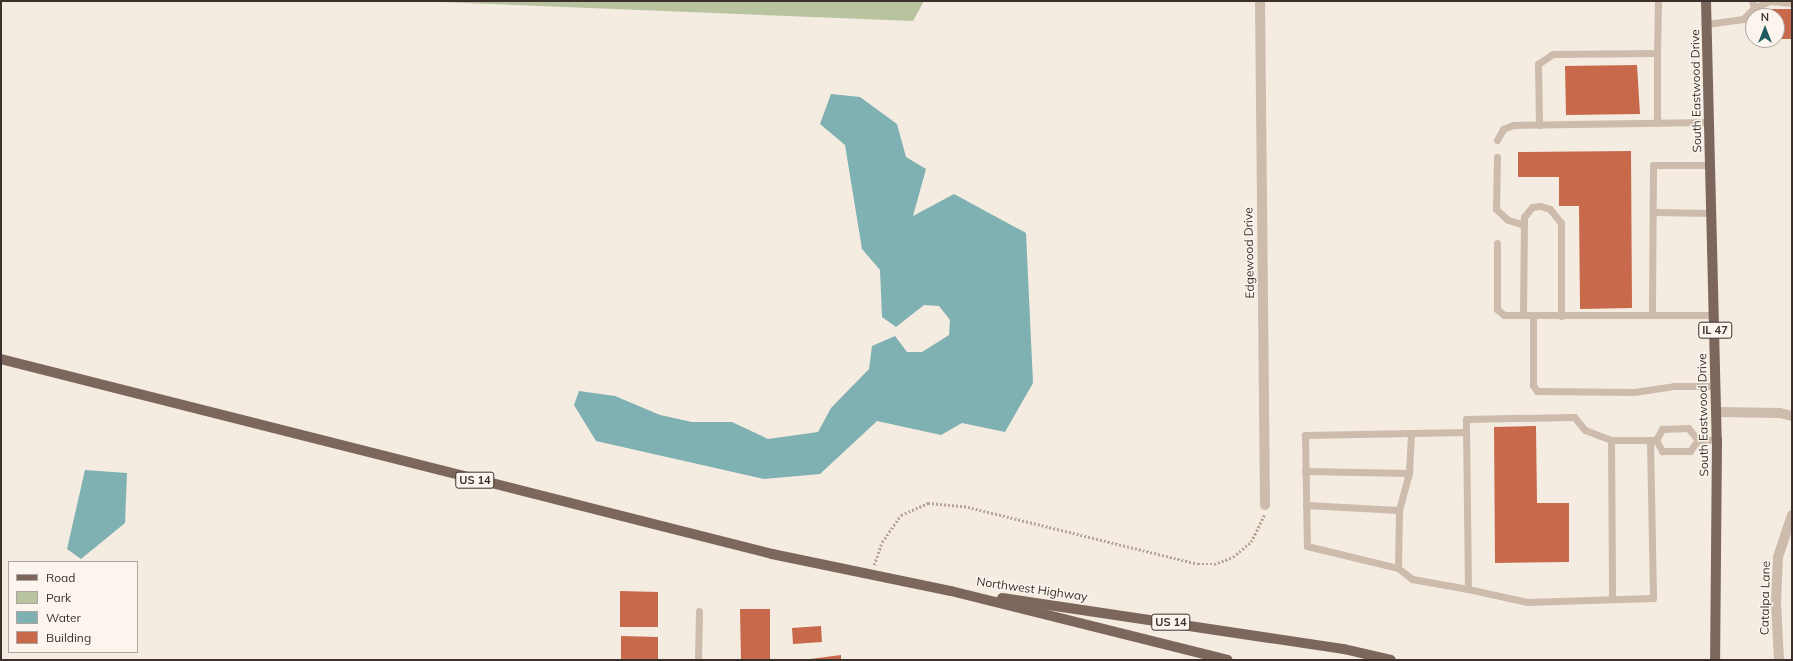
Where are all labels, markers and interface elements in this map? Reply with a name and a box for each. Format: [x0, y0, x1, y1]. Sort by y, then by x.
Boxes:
north arrow [1745, 8, 1785, 48]
text: N [1761, 10, 1769, 24]
street label: South Eastwood Drive [1688, 29, 1704, 153]
street label: Edgewood Drive [1241, 207, 1257, 299]
road number: IL 47 [1698, 321, 1732, 339]
street label: South Eastwood Drive [1695, 353, 1711, 477]
road number: US 14 [455, 471, 495, 489]
legend [8, 561, 138, 653]
street label: Catalpa Lane [1757, 561, 1773, 635]
text: Road [46, 570, 75, 585]
street label: Northwest Highway [976, 574, 1088, 604]
text: Park [46, 590, 71, 605]
text: Water [46, 610, 81, 625]
road number: US 14 [1151, 613, 1191, 631]
text: Building [46, 630, 91, 645]

